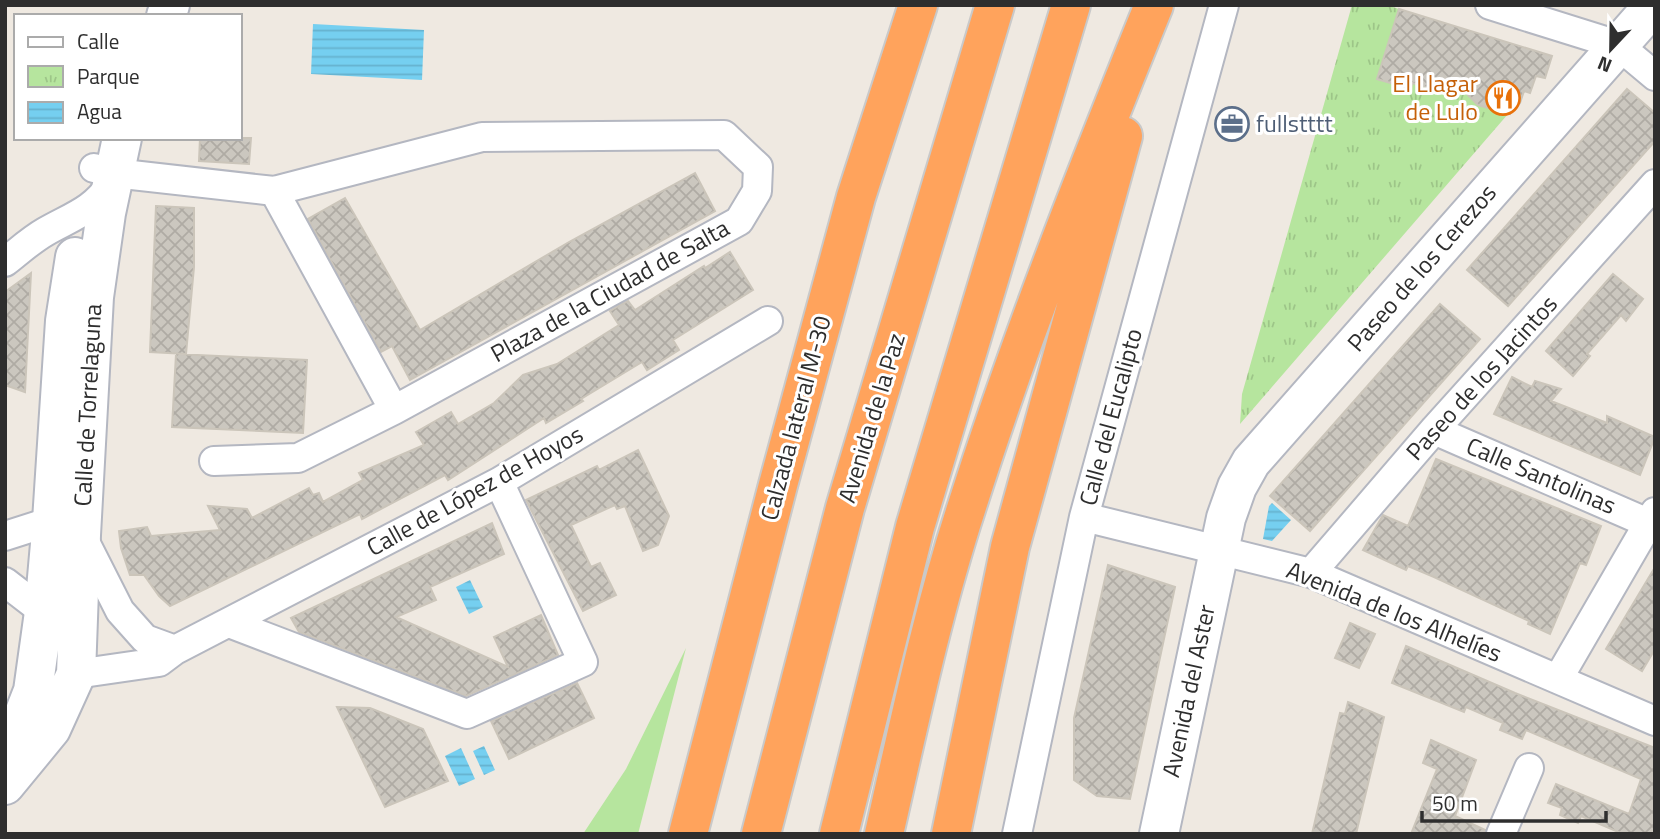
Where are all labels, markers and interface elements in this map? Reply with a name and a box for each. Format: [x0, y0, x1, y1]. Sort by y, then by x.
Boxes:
legend [14, 14, 242, 140]
north arrow [1576, 14, 1646, 84]
text: Calle [77, 25, 119, 57]
text: N [1593, 49, 1616, 81]
text: Parque [77, 60, 140, 92]
place label: El Llagar de Lulo [1392, 65, 1478, 129]
restaurant icon: El Llagar de Lulo [1484, 79, 1522, 117]
text: Agua [77, 95, 122, 127]
office icon: fullstttt [1213, 105, 1251, 143]
place label: fullstttt [1256, 105, 1333, 141]
street label: Paseo de los Cerezos [1338, 176, 1504, 359]
street label: Plaza de la Ciudad de Salta [484, 209, 735, 371]
street label: Paseo de los Jacintos [1397, 287, 1566, 468]
street label: Calle de Torrelaguna [64, 303, 110, 507]
street label: Calzada lateral M-30 [750, 311, 840, 524]
street label: Calle del Eucalipto [1069, 324, 1151, 509]
street label: Avenida de la Paz [828, 329, 914, 507]
street label: Calle de López de Hoyos [360, 416, 589, 565]
street label: Calle Santolinas [1461, 427, 1622, 523]
street label: Avenida de los Alhelíes [1281, 551, 1507, 671]
street label: Avenida del Aster [1152, 601, 1224, 780]
scale bar [1422, 780, 1606, 824]
text: 50 m [1432, 787, 1478, 819]

